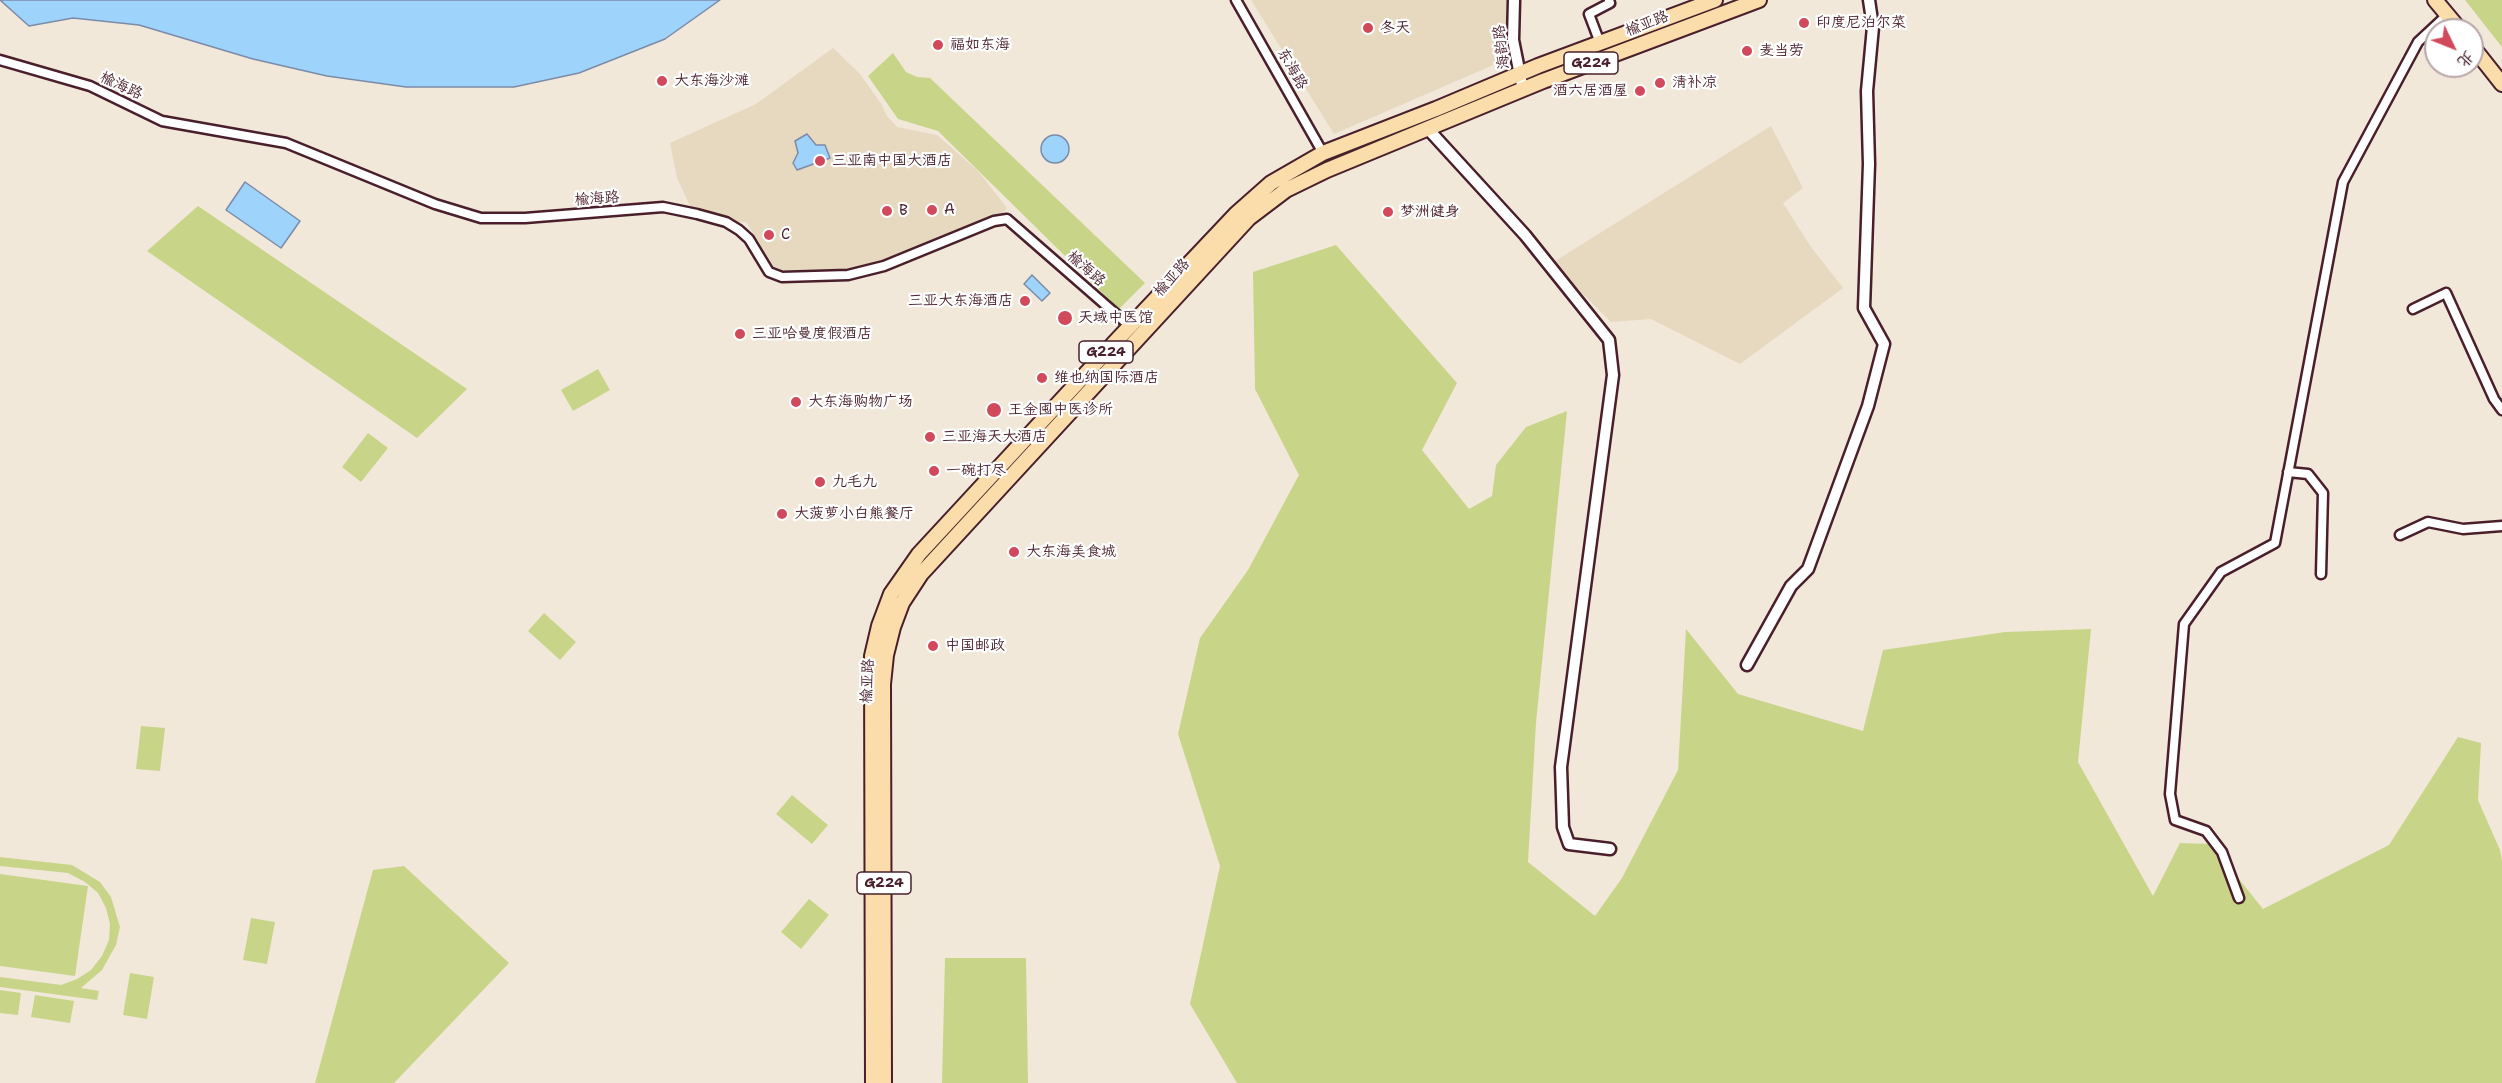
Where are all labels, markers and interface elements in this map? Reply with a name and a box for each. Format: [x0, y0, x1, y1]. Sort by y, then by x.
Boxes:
street label: 榆亚路 [1623, 8, 1671, 40]
place label: 印度尼泊尔菜 [1816, 14, 1906, 32]
marker: 印度尼泊尔菜 [1797, 16, 1811, 30]
north arrow [2424, 18, 2484, 78]
place label: 冬天 [1380, 19, 1410, 37]
marker: 冬天 [1361, 21, 1375, 35]
street label: 海韵路 [1490, 24, 1514, 70]
place label: 福如东海 [950, 36, 1010, 54]
marker: 福如东海 [931, 38, 945, 52]
place label: 麦当劳 [1759, 42, 1804, 60]
marker: 麦当劳 [1740, 44, 1754, 58]
street label: 东海路 [1273, 45, 1311, 93]
text: 北 [2453, 46, 2479, 72]
road number: G224 [1564, 52, 1618, 74]
street label: 榆海路 [97, 68, 145, 104]
place label: 大东海沙滩 [674, 72, 749, 90]
marker: 大东海沙滩 [655, 74, 669, 88]
place label: 清补凉 [1672, 74, 1717, 92]
marker: 清补凉 [1653, 76, 1667, 90]
place label: 酒六居酒屋 [1553, 82, 1628, 100]
marker: 酒六居酒屋 [1633, 84, 1647, 98]
place label: 三亚南中国大酒店 [832, 152, 952, 170]
marker: 三亚南中国大酒店 [813, 154, 827, 168]
street label: 榆海路 [574, 188, 620, 210]
place label: A [944, 201, 955, 219]
place label: B [899, 202, 908, 220]
marker: A [925, 203, 939, 217]
place label: 梦洲健身 [1400, 203, 1460, 221]
marker: B [880, 204, 894, 218]
marker: 梦洲健身 [1381, 205, 1395, 219]
place label: C [781, 226, 790, 244]
marker: C [762, 228, 776, 242]
street label: 榆海路 [1063, 247, 1109, 291]
street label: 榆亚路 [1150, 255, 1194, 301]
place label: 三亚大东海酒店 [908, 292, 1013, 310]
marker: 三亚大东海酒店 [1018, 294, 1032, 308]
marker: 天域中医馆 [1056, 309, 1074, 327]
place label: 天域中医馆 [1078, 309, 1153, 327]
place label: 三亚哈曼度假酒店 [752, 325, 872, 343]
marker: 三亚哈曼度假酒店 [733, 327, 747, 341]
road number: G224 [1079, 341, 1133, 363]
place label: 维也纳国际酒店 [1054, 369, 1159, 387]
marker: 维也纳国际酒店 [1035, 371, 1049, 385]
place label: 大东海购物广场 [808, 393, 913, 411]
marker: 大东海购物广场 [789, 395, 803, 409]
marker: 王金囤中医诊所 [985, 401, 1003, 419]
place label: 王金囤中医诊所 [1008, 401, 1113, 419]
place label: 三亚海天大酒店 [942, 428, 1047, 446]
marker: 三亚海天大酒店 [923, 430, 937, 444]
place label: 一碗打尽 [946, 462, 1006, 480]
marker: 一碗打尽 [927, 464, 941, 478]
place label: 九毛九 [832, 473, 877, 491]
marker: 九毛九 [813, 475, 827, 489]
place label: 大菠萝小白熊餐厅 [794, 505, 914, 523]
marker: 大菠萝小白熊餐厅 [775, 507, 789, 521]
place label: 大东海美食城 [1026, 543, 1116, 561]
marker: 大东海美食城 [1007, 545, 1021, 559]
place label: 中国邮政 [945, 637, 1005, 655]
marker: 中国邮政 [926, 639, 940, 653]
street label: 榆亚路 [858, 658, 878, 704]
road number: G224 [857, 872, 911, 894]

